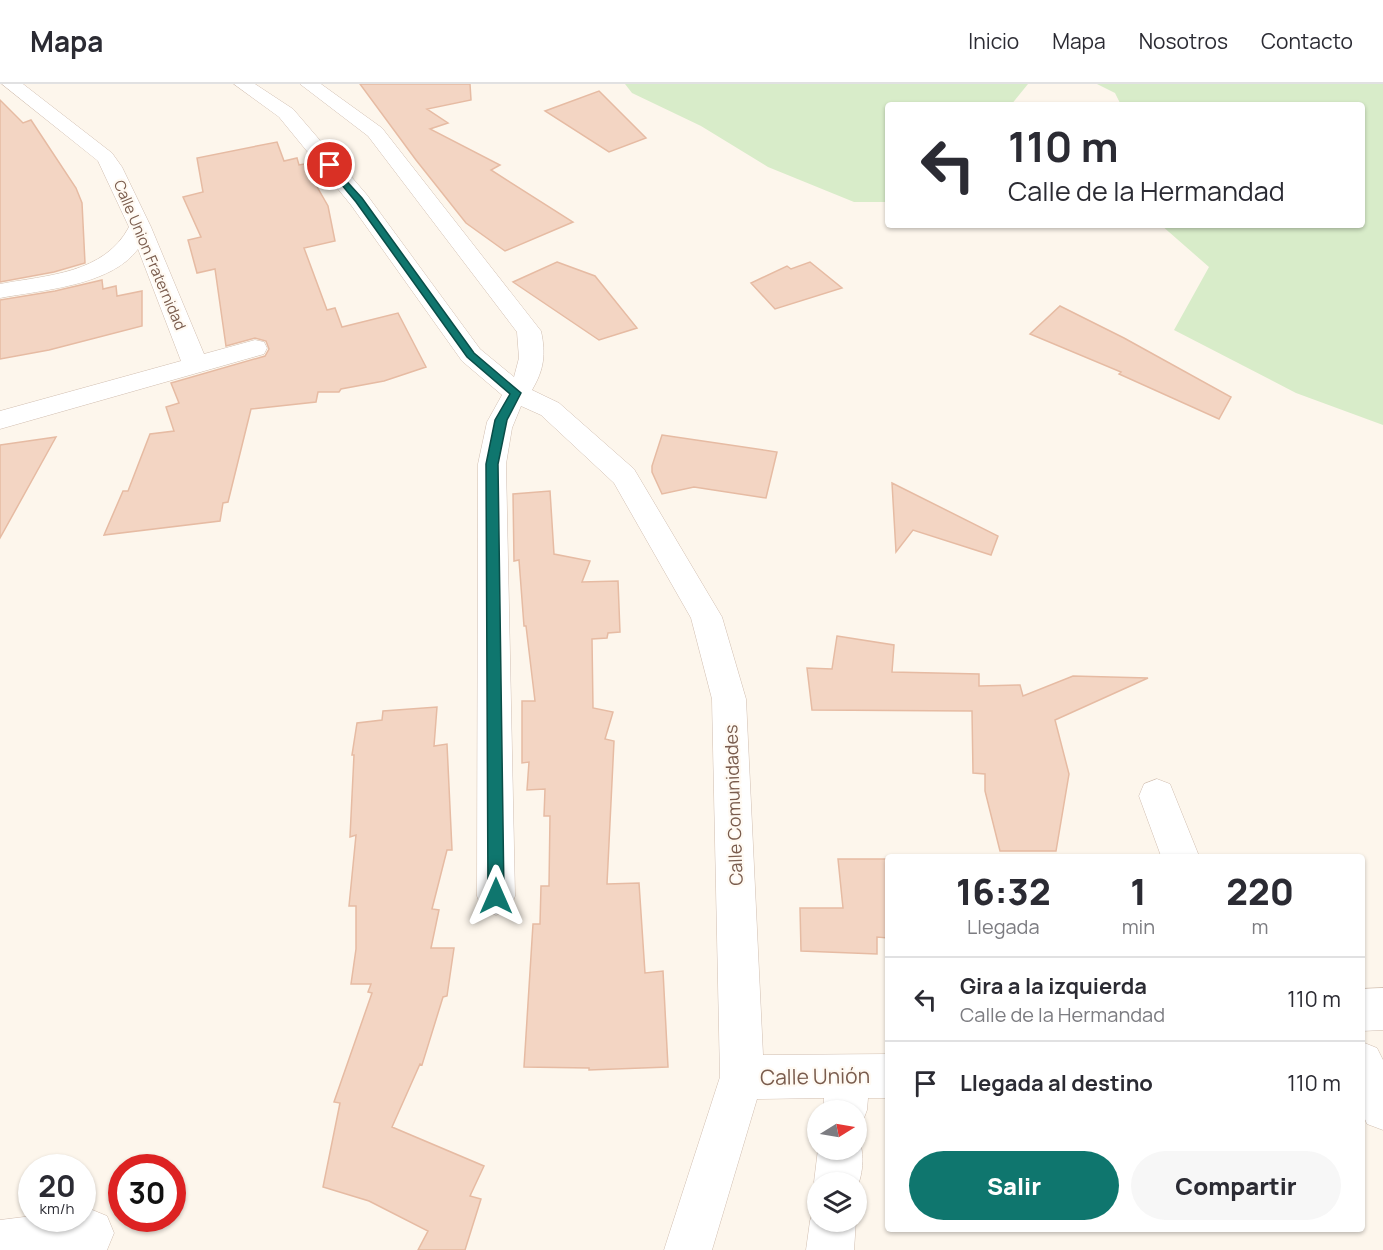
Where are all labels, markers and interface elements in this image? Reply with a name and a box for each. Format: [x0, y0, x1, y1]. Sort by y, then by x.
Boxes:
text: Mapa [30, 22, 103, 60]
text: Inicio [968, 27, 1019, 55]
text: Mapa [1052, 27, 1106, 55]
text: Nosotros [1139, 27, 1228, 55]
text: Contacto [1261, 27, 1353, 55]
text: 110 m [1008, 117, 1119, 175]
icon: left [909, 126, 987, 204]
pin [304, 139, 355, 190]
icon: arrive [313, 148, 346, 181]
text: Calle de la Hermandad [1008, 172, 1285, 209]
street label: Calle Union Fraternidad [109, 177, 191, 333]
street label: Calle Comunidades [718, 724, 748, 886]
position arrow [464, 864, 528, 928]
text: 16:32 [956, 867, 1051, 916]
text: 1 [1130, 867, 1147, 916]
text: 220 [1226, 867, 1294, 916]
text: Llegada [967, 913, 1040, 940]
text: min [1122, 913, 1155, 940]
text: m [1252, 913, 1269, 940]
text: Gira a la izquierda [960, 971, 1147, 1001]
icon: left [909, 983, 942, 1016]
text: 110 m [1287, 984, 1341, 1014]
text: Calle de la Hermandad [960, 1001, 1165, 1028]
street label: Calle Unión [760, 1061, 870, 1091]
icon: arrive [909, 1067, 942, 1100]
text: Llegada al destino [960, 1068, 1153, 1098]
text: 110 m [1287, 1068, 1341, 1098]
north arrow [807, 1100, 867, 1160]
map controls [807, 1100, 867, 1232]
button: Salir [909, 1151, 1119, 1220]
button: Compartir [1131, 1151, 1341, 1220]
speed limit sign: 30 [108, 1154, 186, 1232]
text: 20 [38, 1165, 76, 1206]
button: layers [807, 1172, 867, 1232]
text: km/h [40, 1198, 74, 1219]

